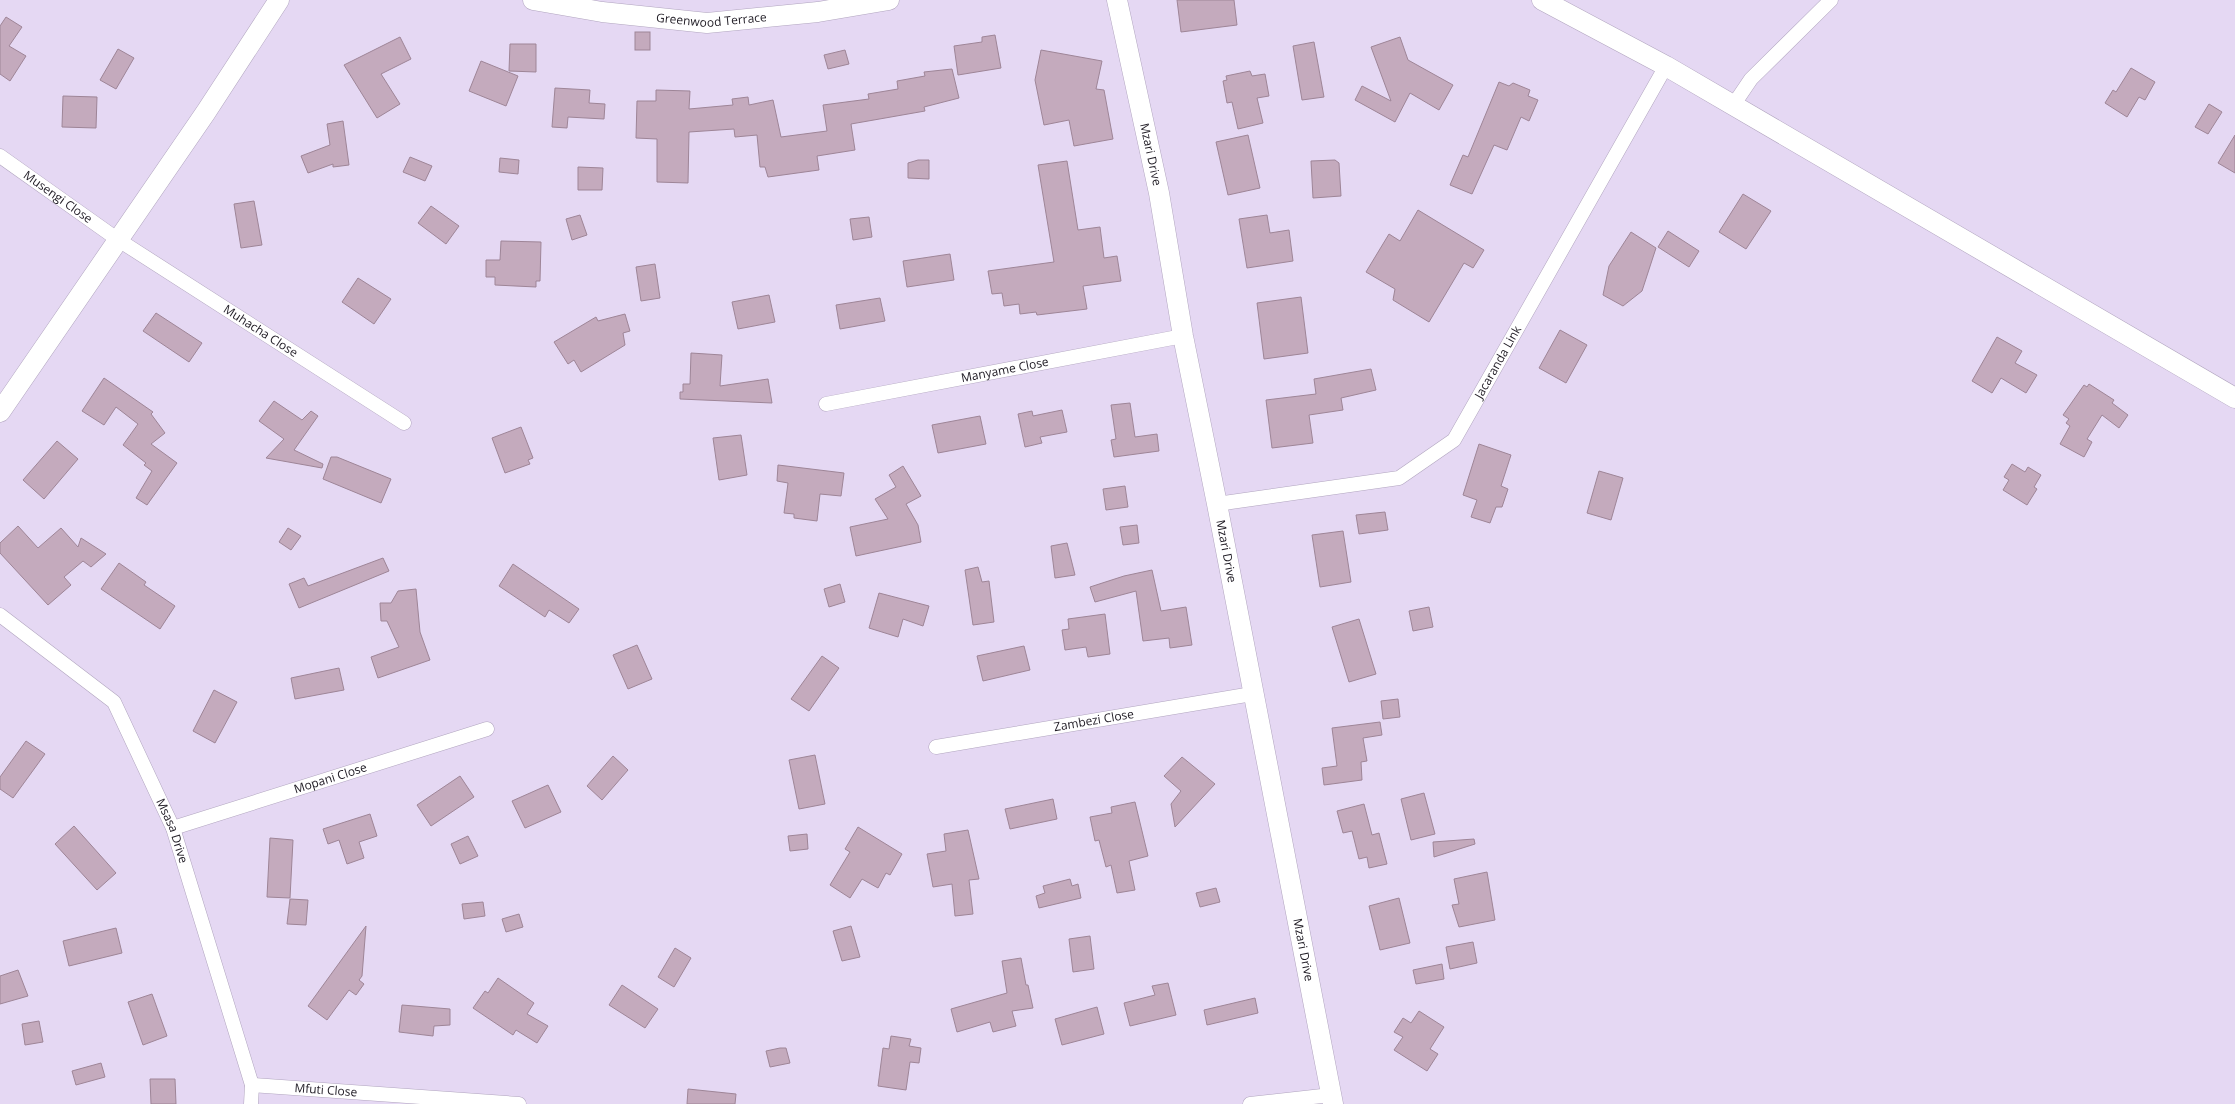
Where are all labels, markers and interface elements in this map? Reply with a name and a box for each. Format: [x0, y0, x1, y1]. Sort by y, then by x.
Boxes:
street label: Greenwood Terrace [655, 8, 768, 31]
street label: Mzari Drive [1136, 121, 1166, 187]
street label: Musengi Close [20, 166, 96, 227]
street label: Muhacha Close [220, 300, 302, 361]
street label: Jacaranda Link [1470, 322, 1525, 403]
street label: Manyame Close [959, 353, 1050, 386]
street label: Mzari Drive [1212, 518, 1241, 584]
street label: Zambezi Close [1052, 705, 1135, 735]
street label: Mopani Close [291, 758, 369, 797]
street label: Msasa Drive [152, 796, 192, 865]
street label: Mzari Drive [1289, 917, 1318, 983]
street label: Mfuti Close [294, 1079, 358, 1100]

